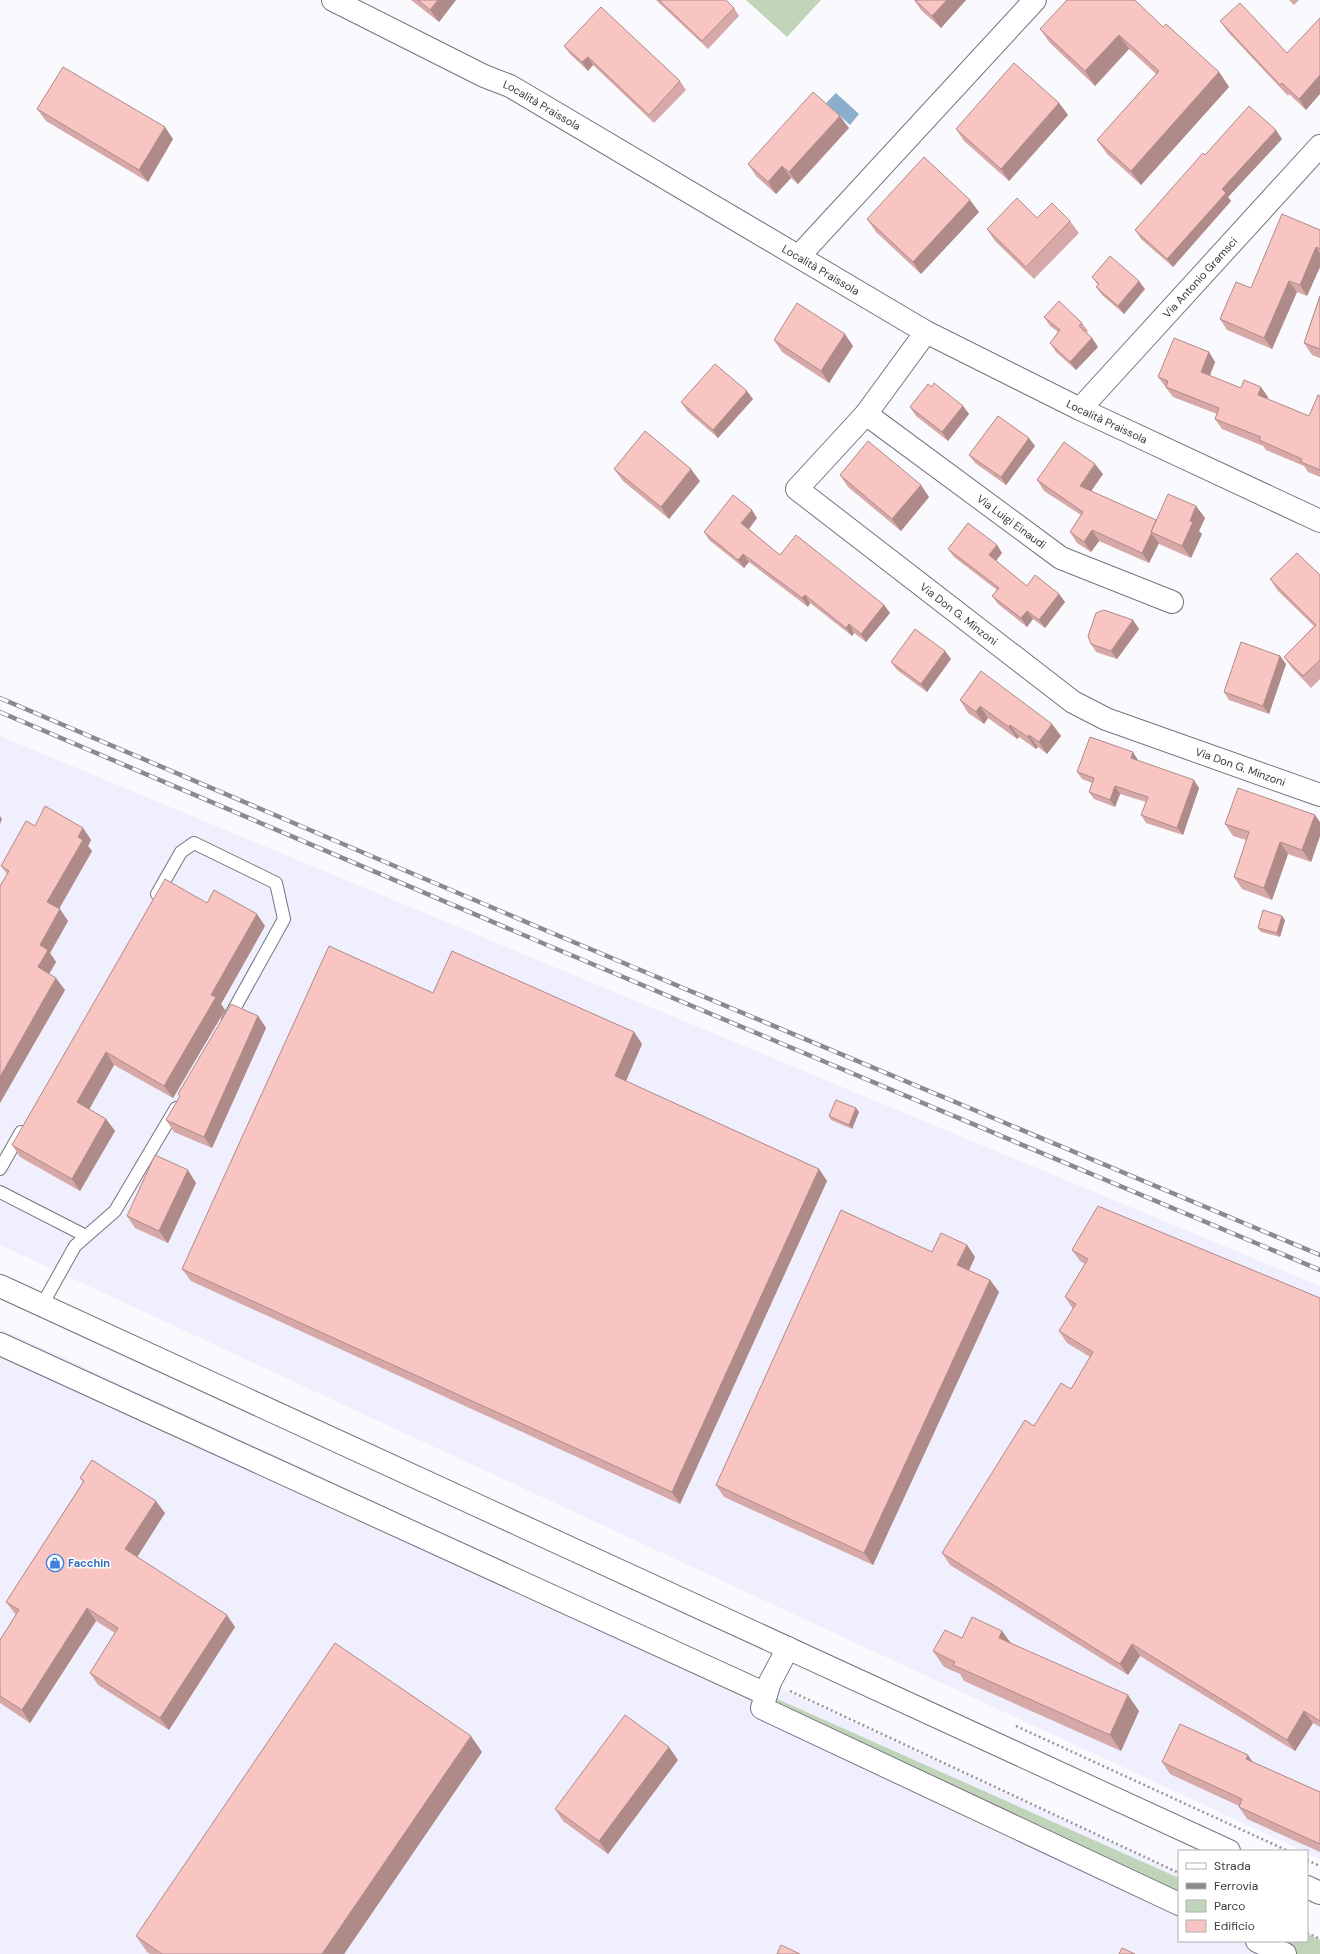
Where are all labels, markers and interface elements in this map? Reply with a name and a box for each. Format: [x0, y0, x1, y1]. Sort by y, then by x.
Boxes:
street label: Località Praissola [501, 77, 583, 133]
street label: Via Antonio Gramsci [1160, 234, 1240, 321]
street label: Località Praissola [779, 241, 862, 298]
street label: Località Praissola [1064, 396, 1150, 446]
street label: Via Luigi Einaudi [974, 491, 1049, 552]
street label: Via Don G. Minzoni [917, 580, 1001, 648]
street label: Via Don G. Minzoni [1194, 744, 1287, 789]
shop icon: Facchin [45, 1553, 65, 1573]
place label: Facchin [68, 1556, 110, 1570]
legend [1178, 1850, 1308, 1942]
text: Strada [1214, 1858, 1251, 1874]
text: Ferrovia [1214, 1878, 1258, 1894]
text: Parco [1214, 1898, 1245, 1914]
text: Edificio [1214, 1918, 1255, 1934]

